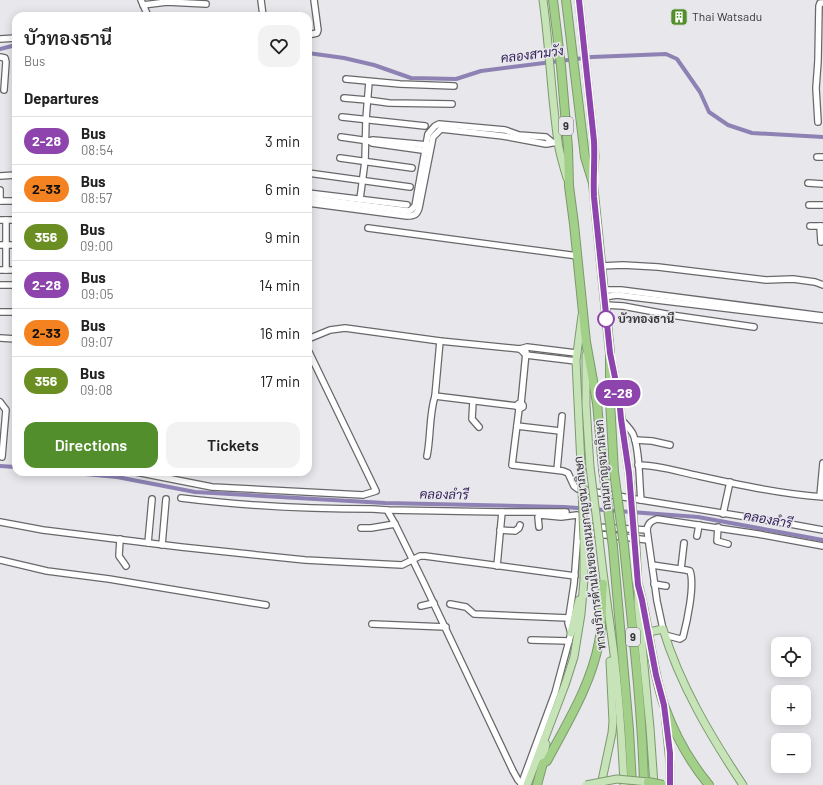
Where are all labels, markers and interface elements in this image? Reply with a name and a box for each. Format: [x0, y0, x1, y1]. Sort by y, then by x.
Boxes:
building icon: Thai Watsadu [669, 7, 689, 27]
place label: Thai Watsadu [692, 9, 762, 23]
button: heart [258, 25, 300, 67]
text: บัวทองธานี [24, 26, 112, 49]
water label: คลองสามวัง [500, 42, 564, 66]
text: Bus [24, 53, 45, 69]
text: Departures [24, 89, 99, 107]
road number: 9 [559, 117, 573, 135]
text: Bus [81, 124, 106, 142]
text: 2-28 [32, 132, 61, 149]
text: 3 min [265, 132, 300, 150]
text: 08:54 [81, 142, 113, 158]
text: Bus [81, 172, 106, 190]
text: 2-33 [32, 180, 61, 197]
text: 6 min [265, 180, 300, 198]
text: 08:57 [81, 190, 112, 206]
text: Bus [80, 220, 105, 238]
text: 356 [35, 228, 57, 245]
text: 9 min [265, 228, 300, 246]
text: 09:00 [80, 238, 113, 254]
text: Bus [81, 268, 106, 286]
text: 2-28 [32, 276, 61, 293]
text: 14 min [259, 276, 300, 294]
text: 09:05 [81, 286, 114, 302]
marker: บัวทองธานี [597, 310, 615, 328]
place label: บัวทองธานี [618, 311, 674, 325]
text: Bus [81, 316, 106, 334]
text: 2-33 [32, 324, 61, 341]
text: 16 min [260, 324, 300, 342]
text: 09:07 [81, 334, 113, 350]
text: Bus [80, 364, 105, 382]
text: 356 [35, 372, 57, 389]
text: 17 min [260, 372, 300, 390]
line badge: 2-28 [590, 380, 646, 406]
text: 09:08 [80, 382, 113, 398]
text: 2-28 [604, 384, 632, 401]
street label: ถนนกาญจนาภิเษก [591, 419, 614, 511]
button: Directions [24, 422, 158, 468]
button: Tickets [166, 422, 300, 468]
street label: ทางบริการด้านในของถนนกาญจนาภิเษก [570, 455, 609, 651]
water label: คลองลำรี [419, 485, 470, 502]
water label: คลองลำรี [742, 506, 795, 531]
road number: 9 [626, 628, 640, 646]
map controls [771, 637, 811, 773]
button: locate [771, 637, 811, 677]
button: + [771, 685, 811, 725]
button: − [771, 733, 811, 773]

